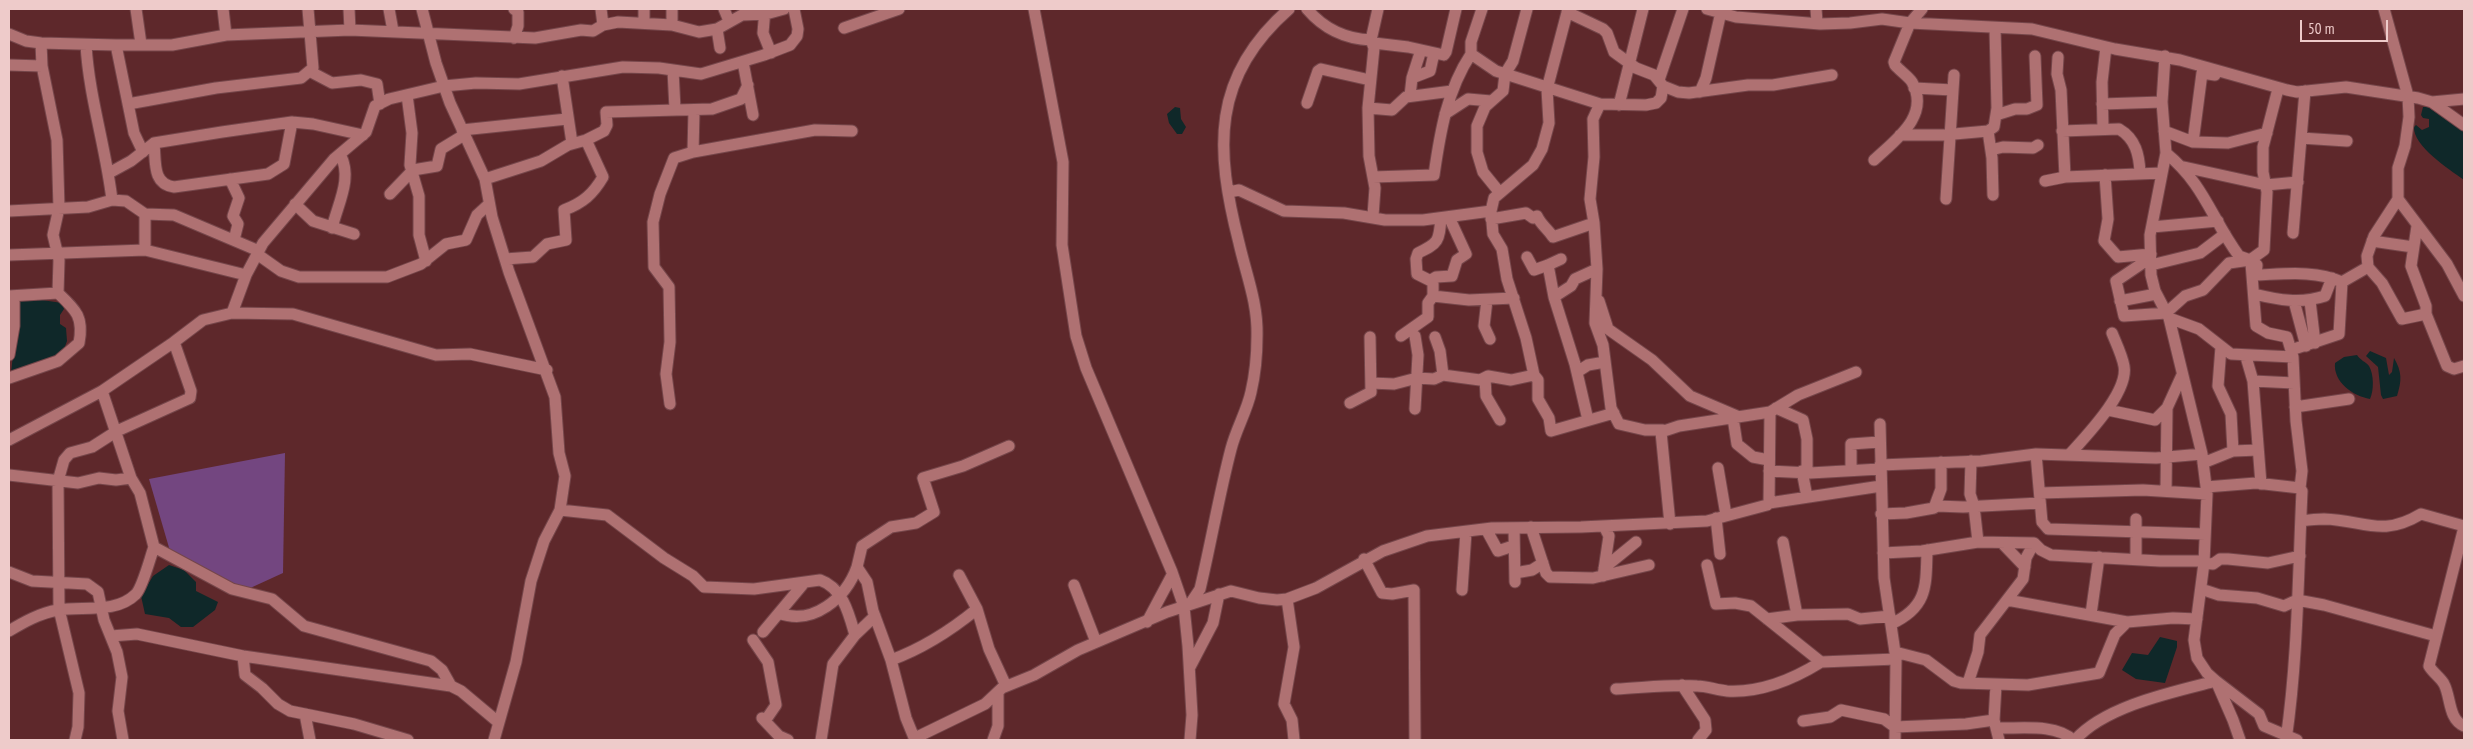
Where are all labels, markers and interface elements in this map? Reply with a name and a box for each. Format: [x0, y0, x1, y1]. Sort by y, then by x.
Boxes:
scale bar [2303, 10, 2390, 42]
text: 50 m [2308, 19, 2334, 38]

